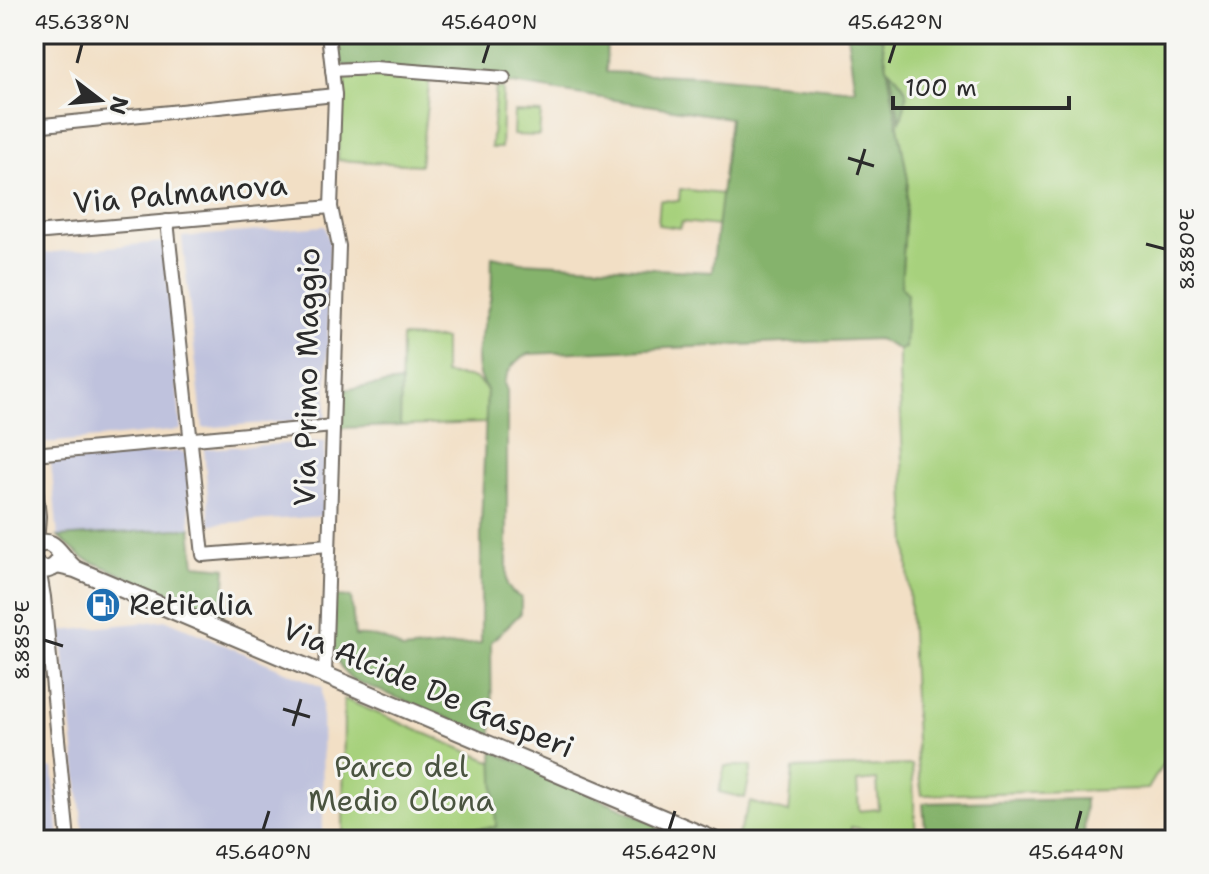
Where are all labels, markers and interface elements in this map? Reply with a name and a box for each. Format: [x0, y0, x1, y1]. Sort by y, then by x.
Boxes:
text: 45.638°N [34, 9, 130, 35]
text: 45.640°N [441, 9, 537, 35]
text: 45.642°N [847, 9, 943, 35]
north arrow [60, 60, 140, 140]
scale bar [893, 60, 1069, 110]
text: 100 m [905, 72, 977, 104]
text: N [102, 93, 135, 118]
street label: Via Palmanova [71, 164, 289, 223]
text: 8.880°E [1174, 208, 1200, 290]
street label: Via Primo Maggio [284, 247, 329, 507]
place label: Retitalia [129, 584, 253, 625]
fuel station icon: Retitalia [84, 586, 122, 624]
text: 8.885°E [9, 600, 35, 680]
street label: Via Alcide De Gasperi [276, 607, 580, 768]
park label: Parco del Medio Olona [308, 746, 494, 821]
text: 45.640°N [215, 839, 311, 865]
text: 45.642°N [621, 839, 717, 865]
text: 45.644°N [1028, 839, 1124, 865]

